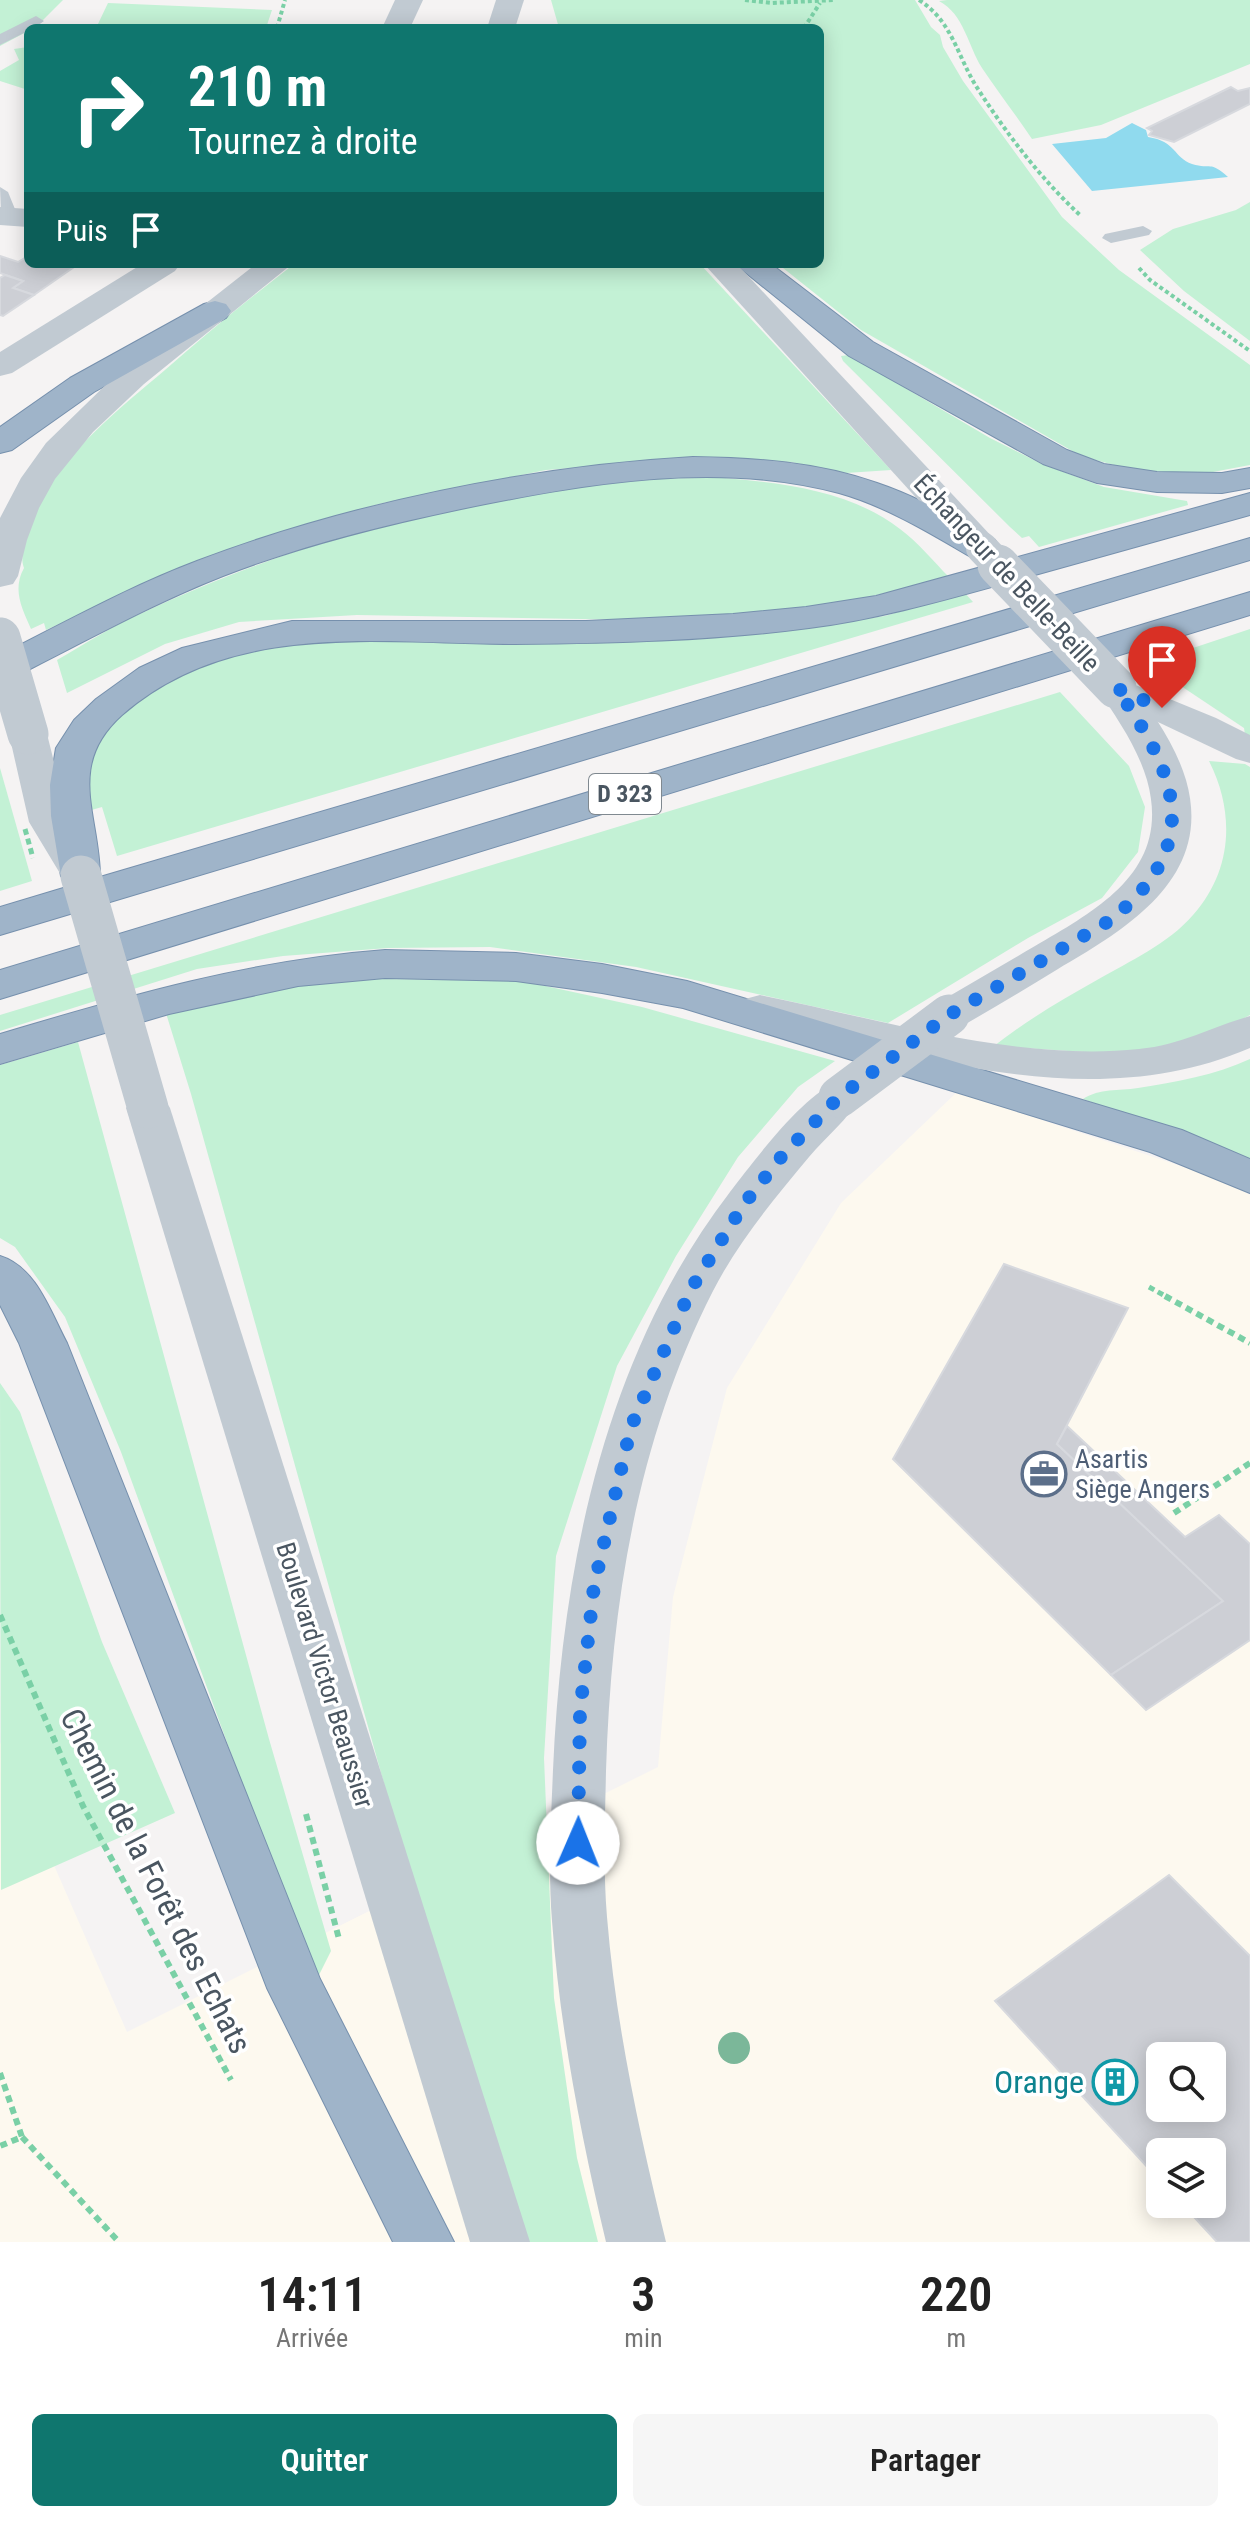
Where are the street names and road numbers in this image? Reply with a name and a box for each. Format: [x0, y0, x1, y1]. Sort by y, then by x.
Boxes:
street label: Échangeur de Belle-Beille [908, 468, 1106, 678]
road number: D 323 [589, 774, 661, 814]
street label: Boulevard Victor Beaussier [270, 1539, 380, 1811]
street label: Chemin de la Forêt des Echats [52, 1702, 260, 2060]

